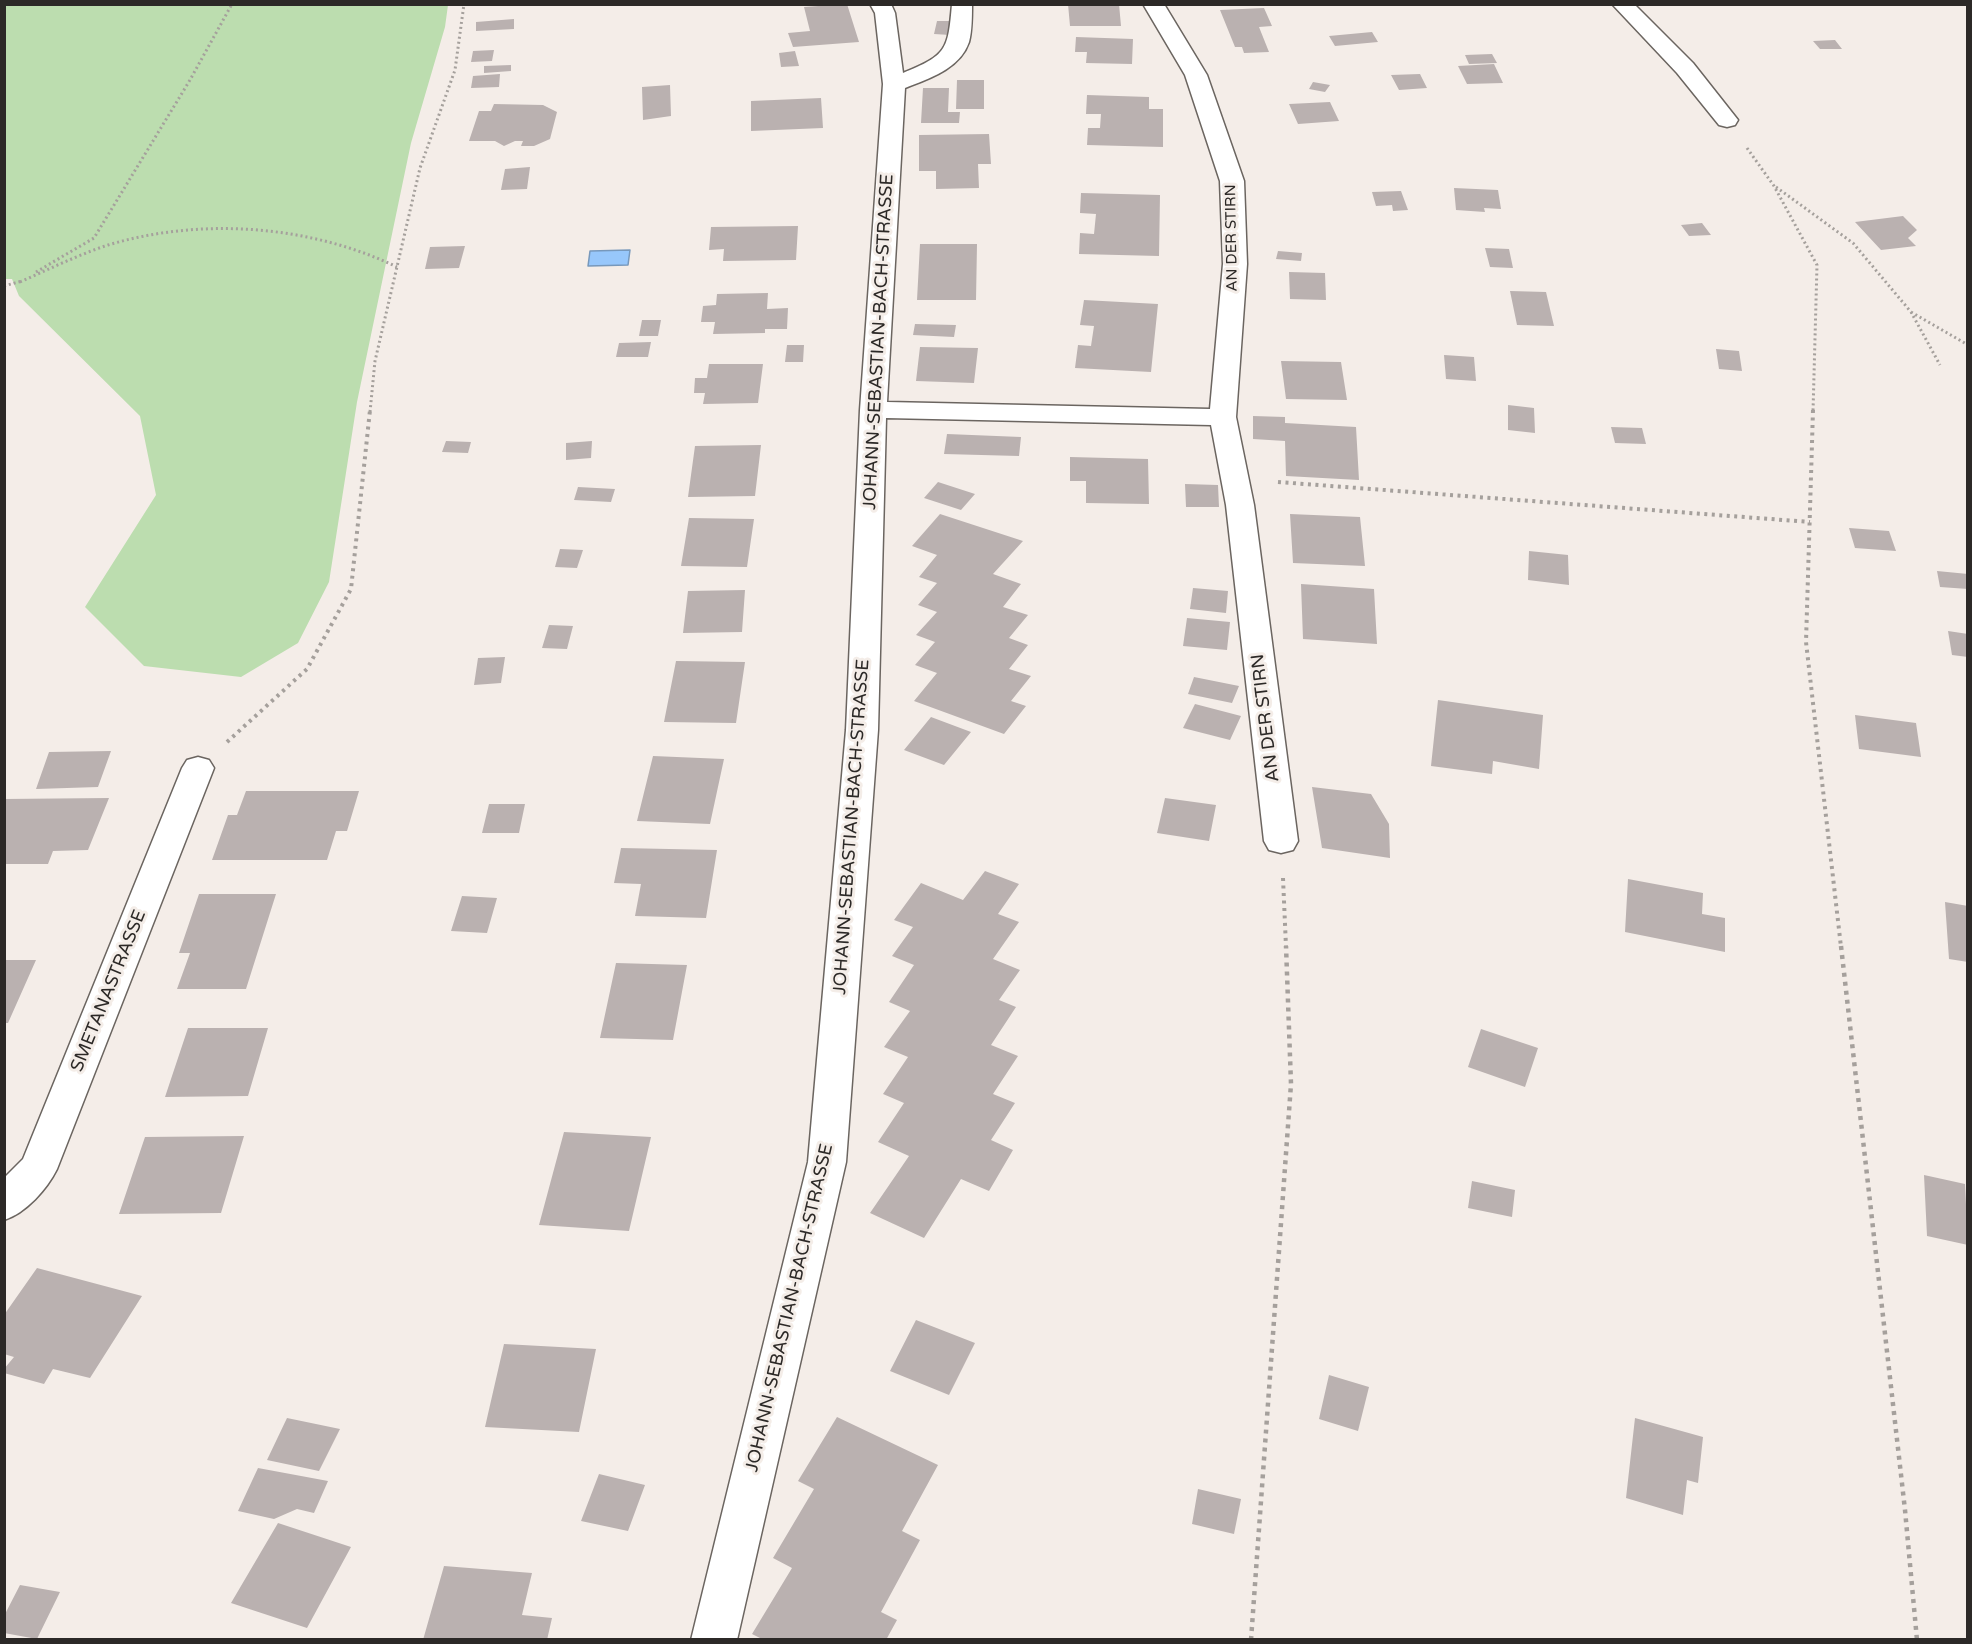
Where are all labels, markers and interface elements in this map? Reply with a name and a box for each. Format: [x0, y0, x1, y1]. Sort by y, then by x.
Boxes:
street label: JOHANN-SEBASTIAN-BACH-STRASSE [859, 174, 899, 510]
street label: AN DER STIRN [1222, 184, 1242, 292]
street label: AN DER STIRN [1247, 653, 1285, 783]
street label: JOHANN-SEBASTIAN-BACH-STRASSE [830, 659, 874, 995]
street label: SMETANASTRASSE [67, 907, 151, 1075]
street label: JOHANN-SEBASTIAN-BACH-STRASSE [742, 1142, 838, 1474]

